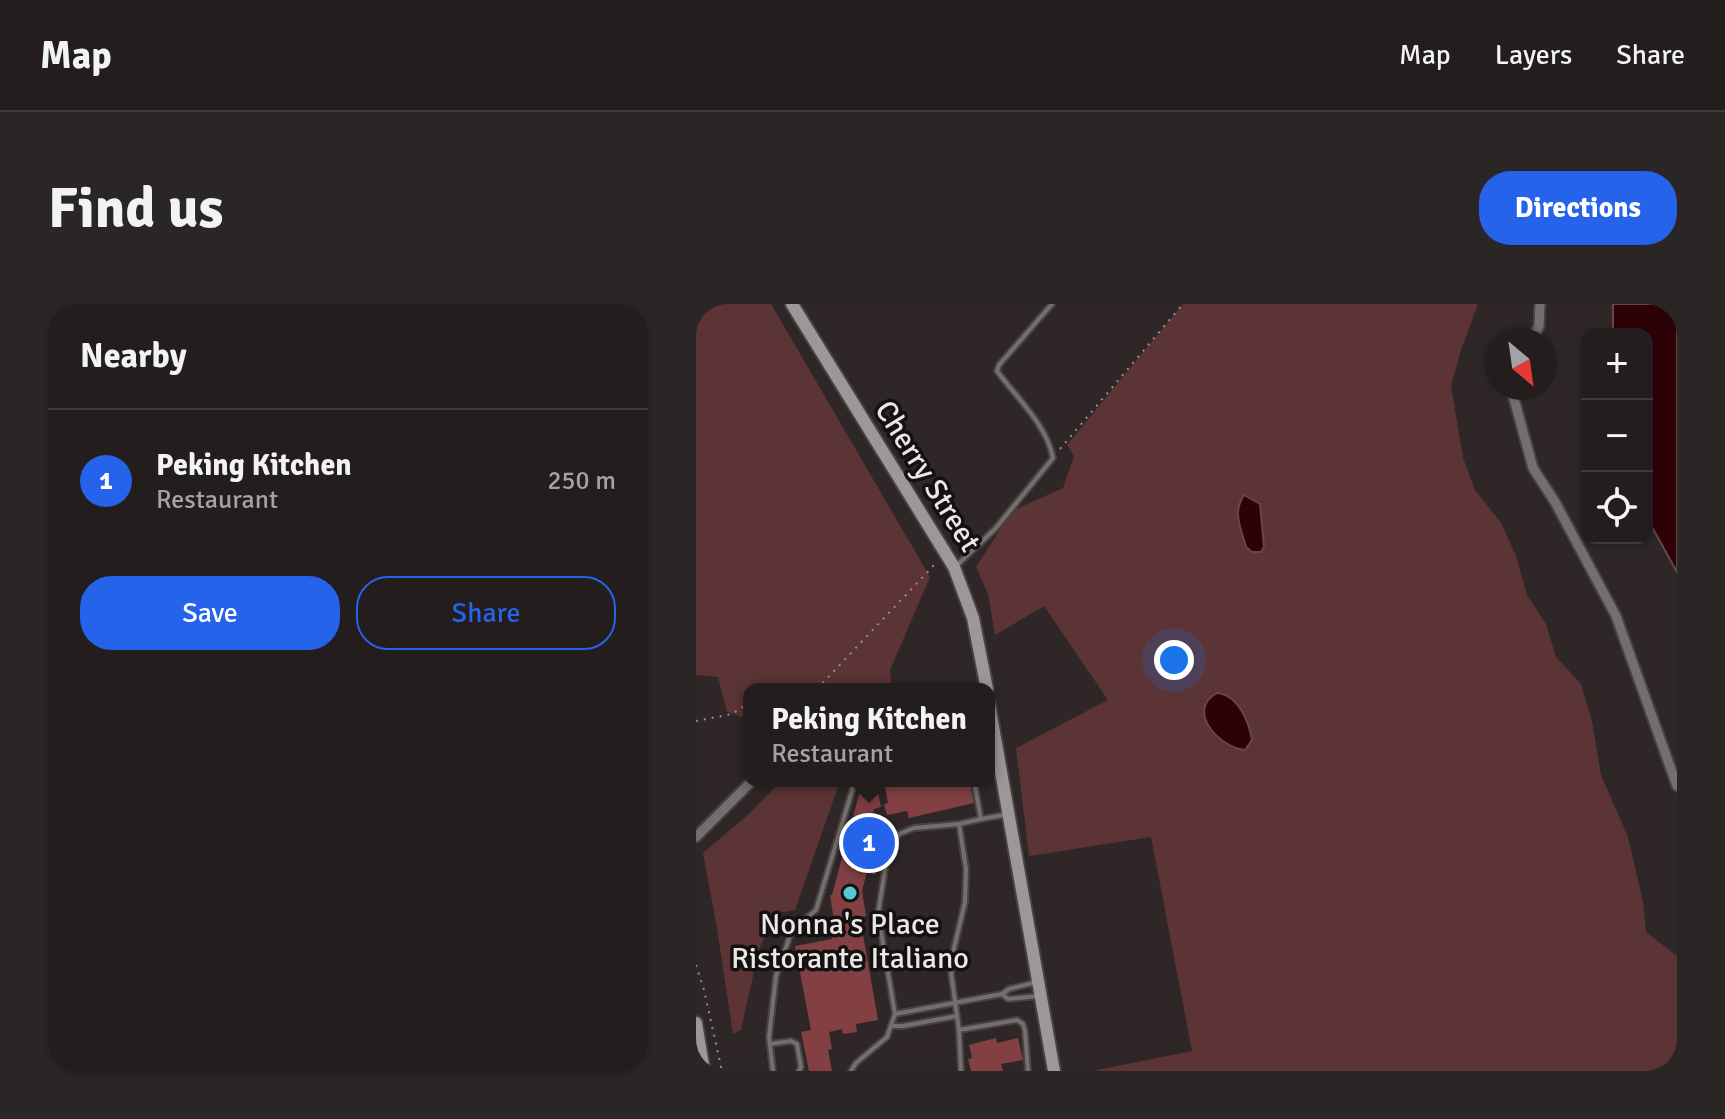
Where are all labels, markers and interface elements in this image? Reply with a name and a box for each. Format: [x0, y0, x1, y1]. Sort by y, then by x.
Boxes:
text: Map [40, 32, 112, 79]
text: Map [1399, 38, 1451, 72]
text: Layers [1495, 38, 1572, 72]
text: Share [1616, 38, 1685, 72]
button: Directions [1479, 171, 1677, 245]
text: Find us [48, 174, 223, 243]
north arrow [1485, 328, 1557, 400]
map controls [1581, 328, 1653, 544]
button: + [1581, 328, 1653, 400]
text: Nearby [80, 335, 187, 377]
street label: Cherry Street [867, 394, 989, 559]
button: − [1581, 400, 1653, 472]
text: Peking Kitchen [156, 447, 352, 484]
text: 1 [99, 465, 113, 497]
text: 250 m [547, 465, 616, 497]
button: locate [1581, 472, 1653, 544]
text: Restaurant [156, 484, 278, 516]
button: Save [80, 576, 340, 650]
button: Share [356, 576, 616, 650]
your location [1154, 640, 1194, 680]
popup [743, 683, 995, 787]
text: Peking Kitchen [771, 701, 967, 738]
text: Restaurant [771, 738, 893, 770]
pin: 1 [843, 813, 895, 873]
marker: Nonna's Place Ristorante Italiano [841, 884, 859, 902]
place label: Nonna's Place Ristorante Italiano [731, 906, 969, 977]

